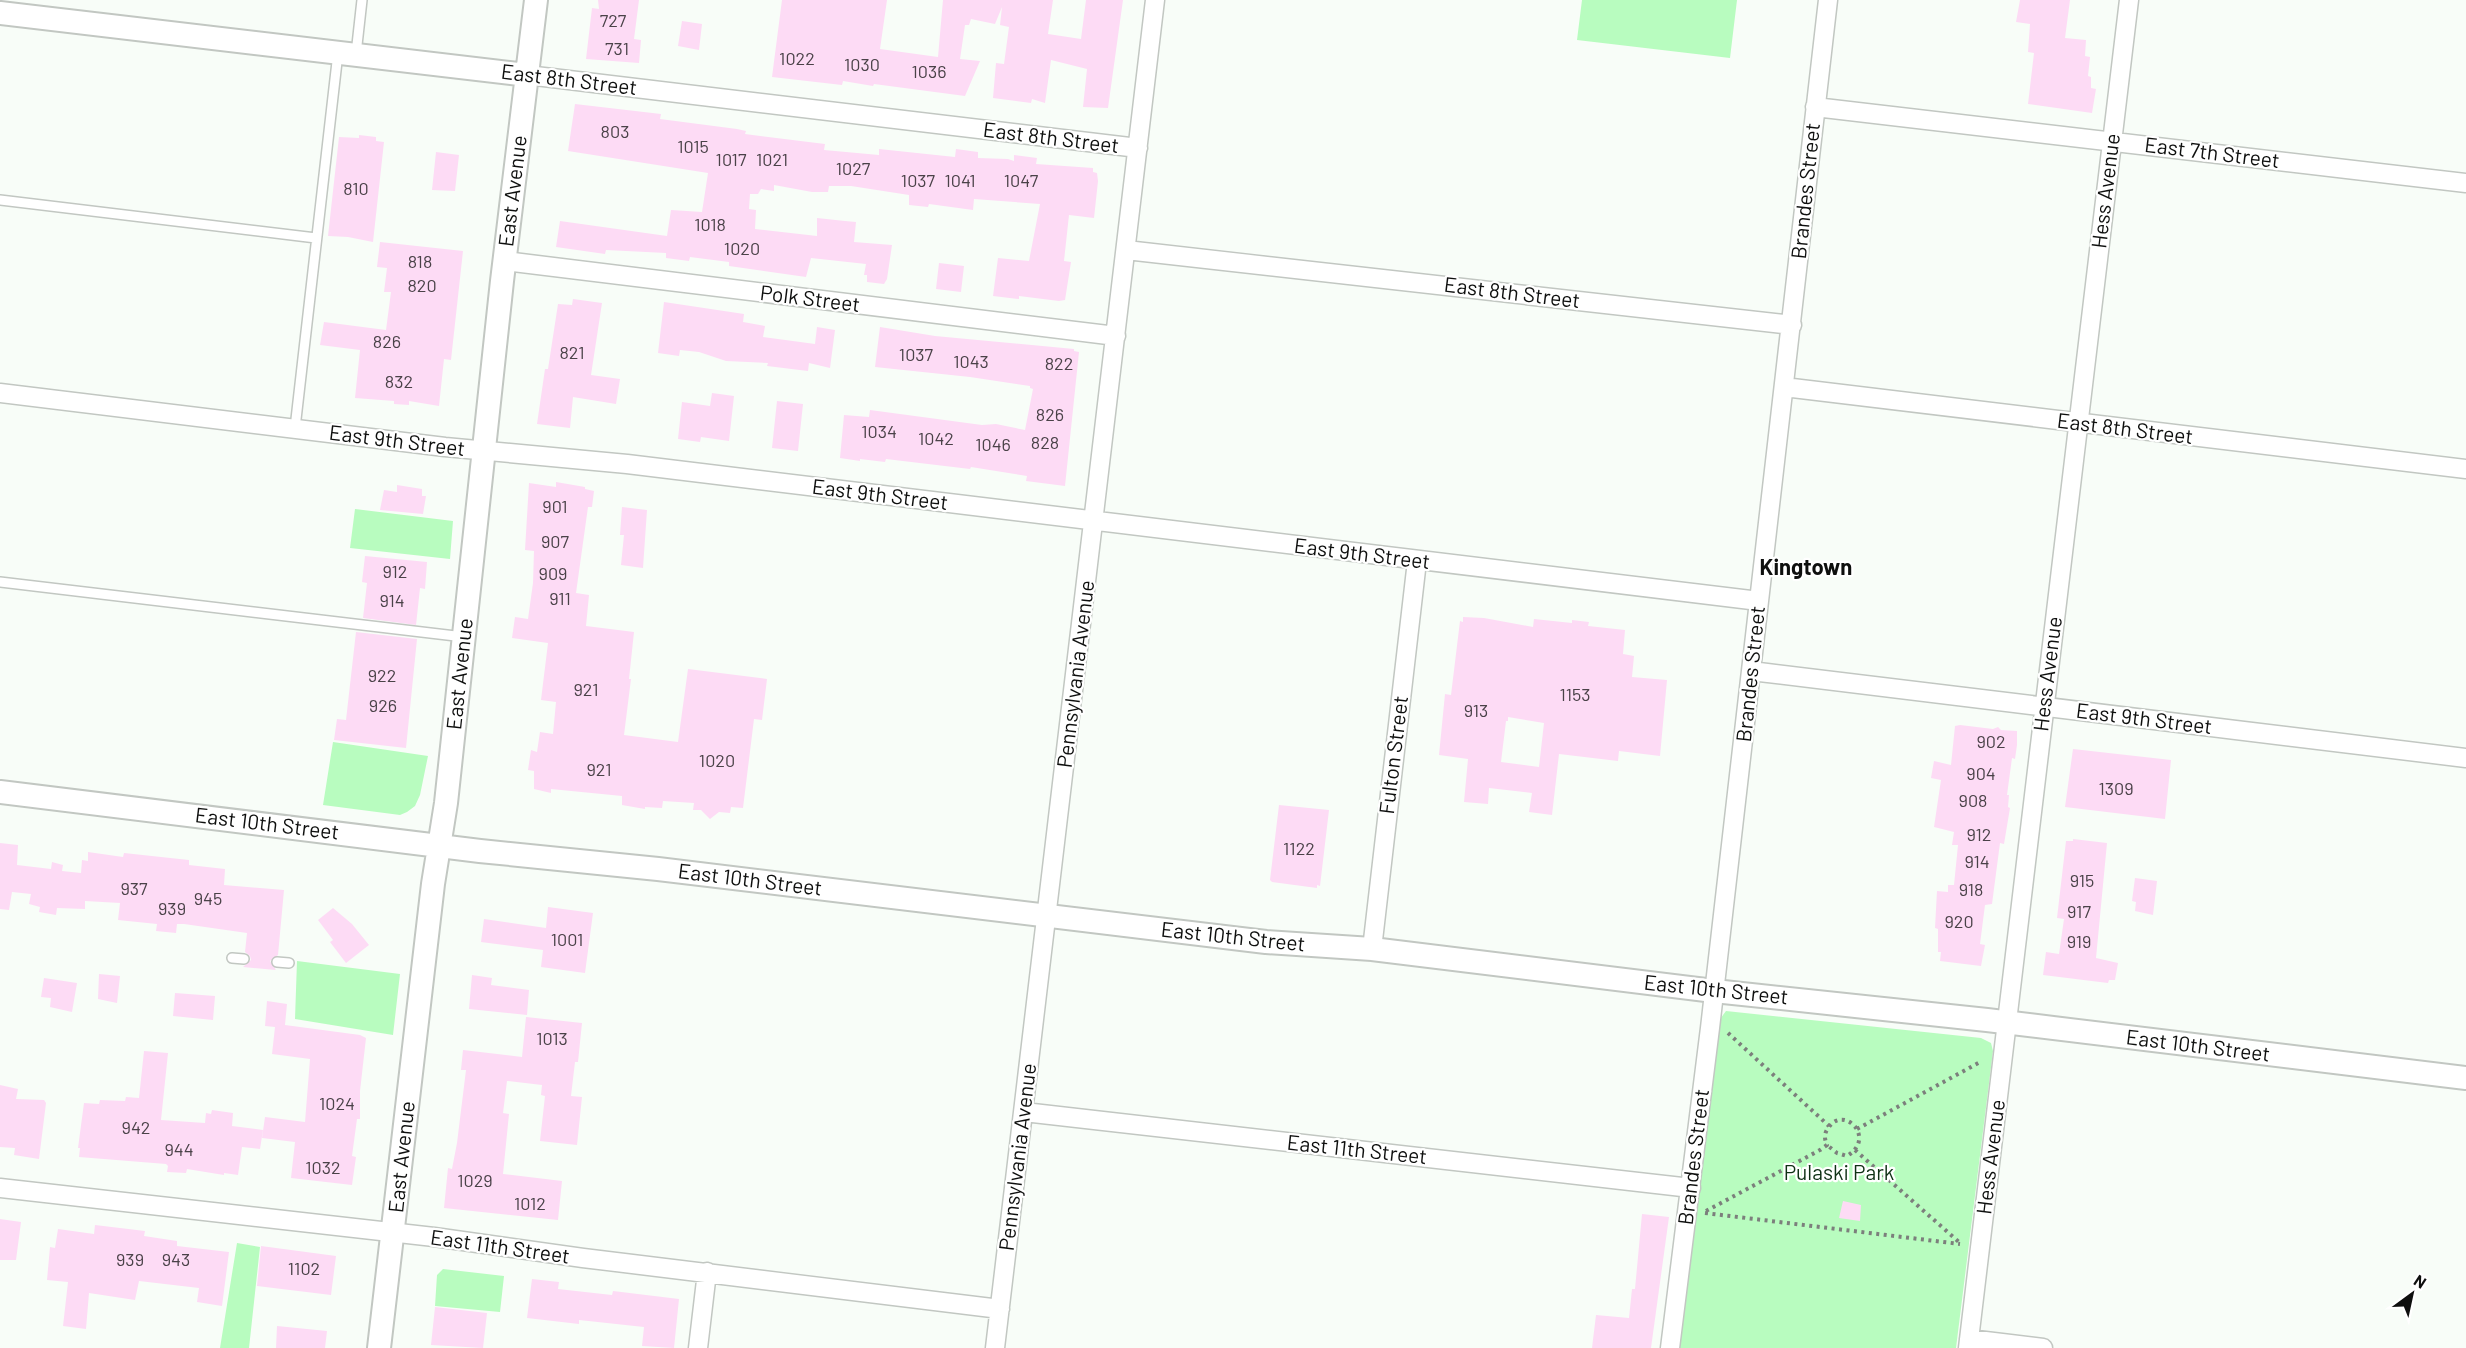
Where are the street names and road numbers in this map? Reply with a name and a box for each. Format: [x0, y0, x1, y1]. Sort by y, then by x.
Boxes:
street label: East 8th Street [500, 58, 639, 99]
street label: East 8th Street [982, 116, 1121, 157]
street label: Brandes Street [1785, 122, 1824, 260]
street label: East 7th Street [2143, 131, 2281, 172]
street label: Hess Avenue [2085, 132, 2124, 250]
street label: East Avenue [492, 134, 531, 248]
street label: East 8th Street [1443, 271, 1582, 312]
street label: Polk Street [759, 279, 862, 316]
street label: East 8th Street [2056, 407, 2195, 448]
street label: East 9th Street [328, 419, 467, 460]
street label: East 9th Street [811, 473, 950, 514]
street label: East 9th Street [1293, 532, 1432, 573]
street label: Pennsylvania Avenue [1051, 579, 1098, 769]
street label: Brandes Street [1730, 605, 1769, 743]
street label: Hess Avenue [2027, 615, 2066, 733]
street label: East Avenue [440, 617, 477, 731]
street label: Fulton Street [1373, 694, 1412, 816]
street label: East 9th Street [2075, 697, 2214, 738]
street label: East 10th Street [194, 801, 341, 844]
street label: East 10th Street [677, 857, 824, 900]
street label: East 10th Street [1160, 915, 1307, 956]
street label: East 10th Street [1643, 968, 1790, 1009]
street label: East 10th Street [2125, 1023, 2272, 1066]
street label: Pennsylvania Avenue [993, 1062, 1040, 1252]
street label: Brandes Street [1672, 1087, 1713, 1226]
street label: Hess Avenue [1970, 1098, 2009, 1216]
street label: East Avenue [382, 1100, 419, 1214]
street label: East 11th Street [1286, 1129, 1428, 1168]
street label: East 11th Street [429, 1223, 572, 1268]

